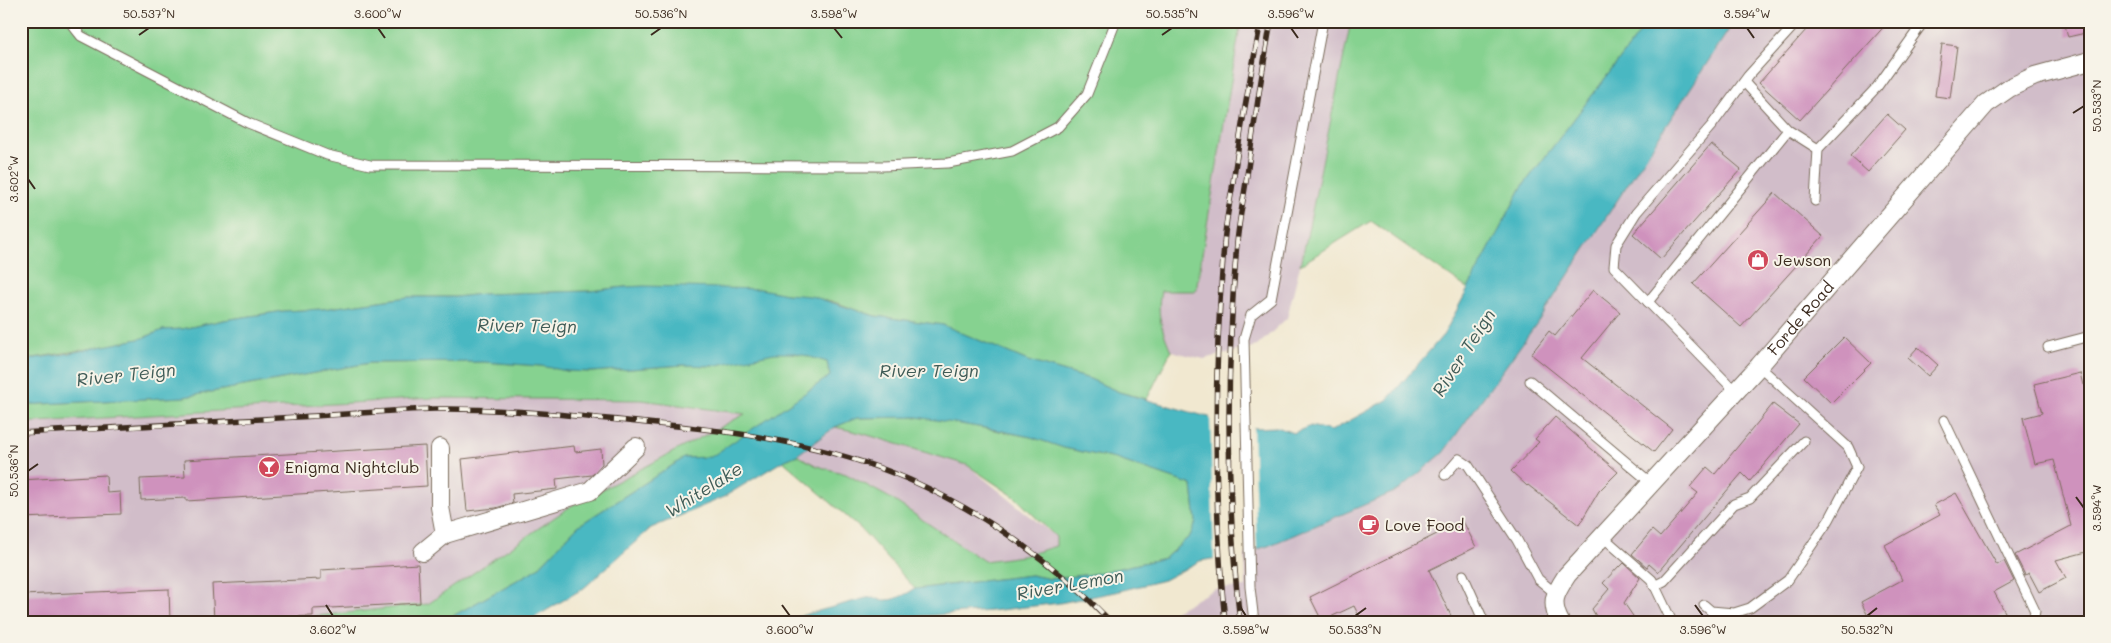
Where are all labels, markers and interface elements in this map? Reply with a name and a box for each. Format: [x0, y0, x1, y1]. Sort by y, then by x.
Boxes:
text: 50.537°N [123, 5, 175, 21]
text: 3.600°W [354, 5, 402, 21]
text: 50.536°N [635, 5, 687, 21]
text: 3.598°W [810, 5, 858, 21]
text: 50.535°N [1146, 5, 1198, 21]
text: 3.596°W [1267, 5, 1315, 21]
text: 3.594°W [1724, 5, 1770, 21]
text: 50.533°N [2088, 80, 2104, 132]
text: 3.602°W [5, 155, 21, 203]
shop icon: Jewson [1746, 248, 1770, 272]
place label: Jewson [1774, 249, 1831, 270]
street label: Forde Road [1762, 276, 1838, 359]
water label: River Teign [1426, 304, 1500, 401]
water label: River Teign [477, 312, 577, 338]
water label: River Teign [75, 357, 177, 391]
water label: River Teign [879, 358, 979, 382]
text: 50.536°N [5, 445, 21, 497]
bar icon: Enigma Nightclub [257, 455, 281, 479]
place label: Enigma Nightclub [285, 456, 419, 477]
water label: Whitelake [660, 456, 747, 522]
text: 3.594°W [2088, 485, 2104, 531]
cafe icon: Love Food [1357, 513, 1381, 537]
place label: Love Food [1385, 514, 1464, 535]
water label: River Lemon [1015, 563, 1125, 605]
text: 3.602°W [309, 621, 357, 637]
text: 3.600°W [766, 621, 814, 637]
text: 3.598°W [1222, 621, 1270, 637]
text: 50.533°N [1329, 621, 1381, 637]
text: 3.596°W [1679, 621, 1727, 637]
text: 50.532°N [1841, 621, 1893, 637]

